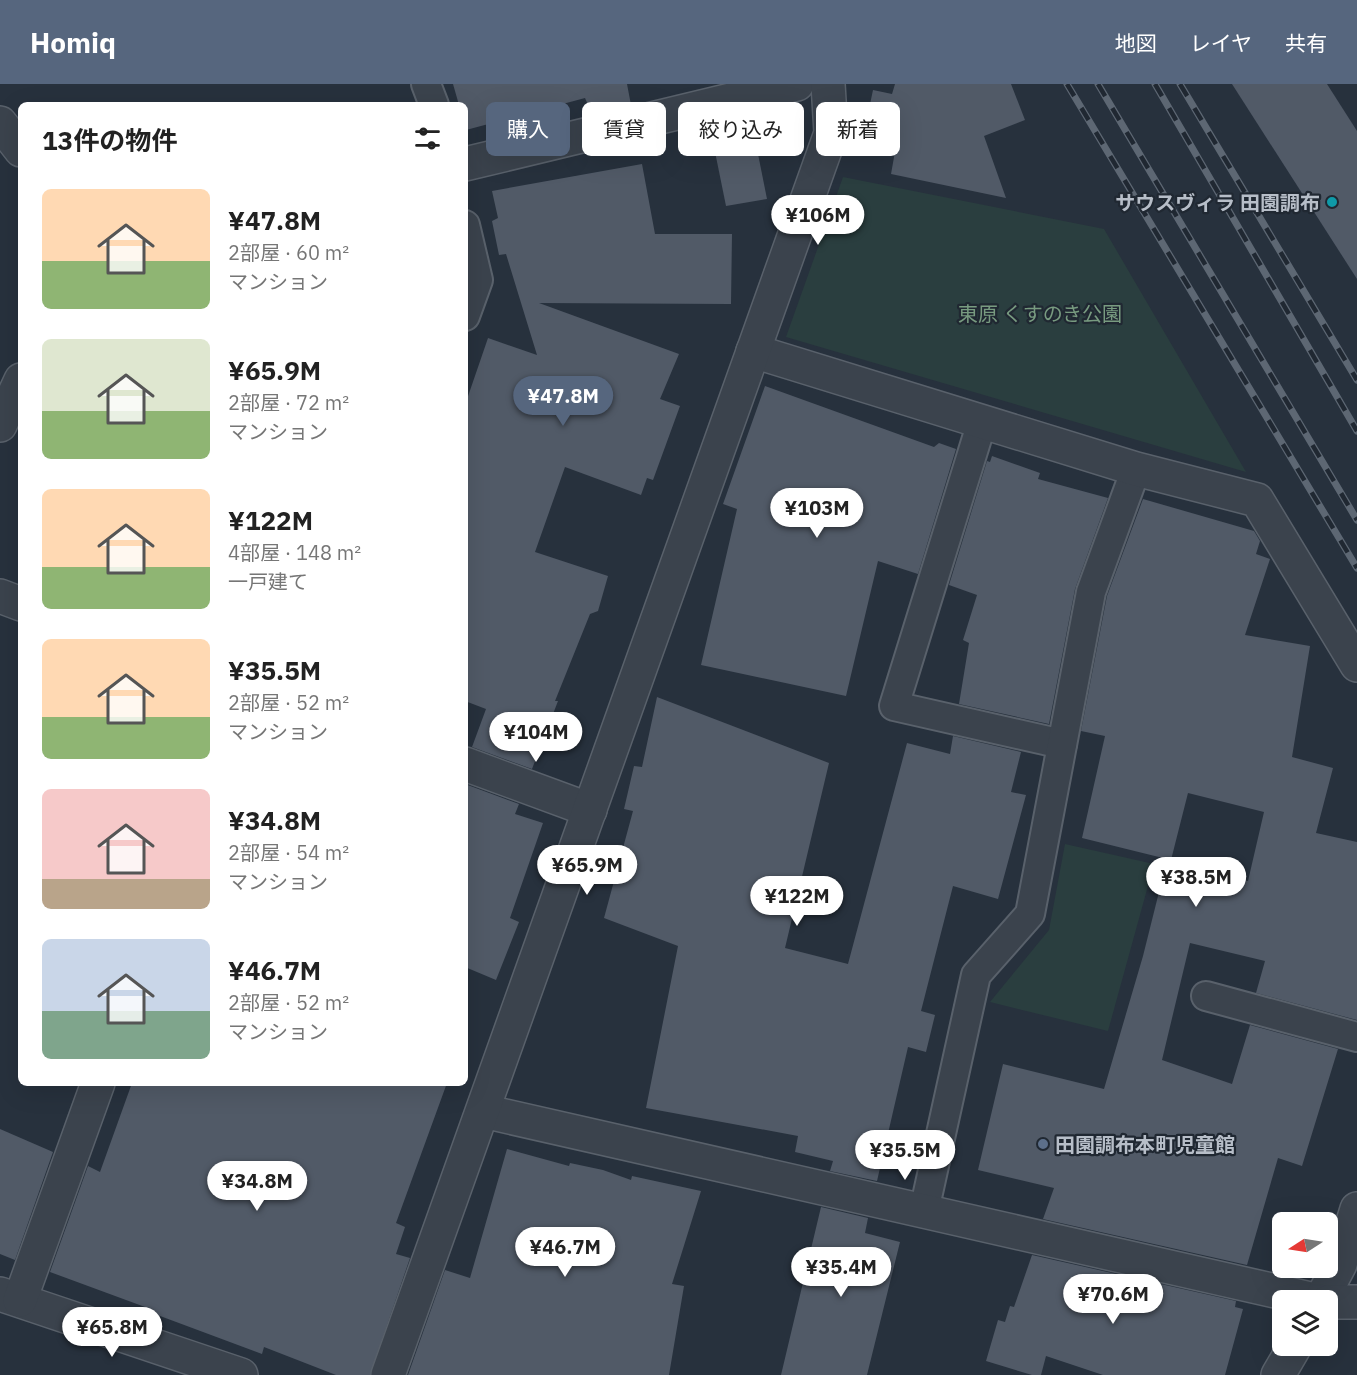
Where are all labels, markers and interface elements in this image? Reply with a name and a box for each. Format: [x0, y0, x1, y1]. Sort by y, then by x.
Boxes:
text: Homiq [30, 24, 116, 61]
text: 地図 [1115, 29, 1157, 57]
text: レイヤ [1190, 29, 1252, 57]
text: 共有 [1285, 29, 1327, 57]
chip: 購入 [486, 102, 570, 156]
chip: 賃貸 [582, 102, 666, 156]
chip: 絞り込み [678, 102, 804, 156]
chip: 新着 [816, 102, 900, 156]
icon: filters [411, 122, 444, 155]
text: 13件の物件 [42, 123, 177, 157]
place label: サウスヴィラ 田園調布 [1115, 189, 1320, 216]
pin: ¥106M [776, 195, 860, 246]
marker: サウスヴィラ 田園調布 [1325, 195, 1339, 209]
text: ¥106M [785, 201, 851, 228]
text: ¥47.8M [228, 203, 321, 237]
icon: home [90, 213, 162, 285]
text: 2部屋 · 60 m² [228, 239, 349, 266]
text: マンション [228, 268, 328, 295]
park label: 東原 くすのき公園 [958, 300, 1122, 327]
text: ¥65.9M [228, 353, 321, 387]
icon: home [90, 363, 162, 435]
pin: ¥47.8M [514, 376, 612, 427]
text: ¥47.8M [527, 382, 599, 409]
text: 2部屋 · 72 m² [228, 389, 349, 416]
text: マンション [228, 418, 328, 445]
pin: ¥103M [775, 488, 859, 539]
text: ¥103M [784, 494, 850, 521]
text: ¥122M [228, 503, 313, 537]
icon: home [90, 513, 162, 585]
text: 4部屋 · 148 m² [228, 539, 361, 566]
text: 一戸建て [228, 568, 308, 595]
text: ¥35.5M [228, 653, 321, 687]
icon: home [90, 663, 162, 735]
text: 2部屋 · 52 m² [228, 689, 349, 716]
pin: ¥104M [494, 712, 578, 763]
text: マンション [228, 718, 328, 745]
text: ¥104M [503, 718, 569, 745]
text: ¥34.8M [228, 803, 321, 837]
icon: home [90, 813, 162, 885]
text: 2部屋 · 54 m² [228, 839, 349, 866]
pin: ¥65.9M [538, 845, 636, 896]
text: ¥65.9M [551, 851, 623, 878]
pin: ¥38.5M [1147, 857, 1245, 908]
text: ¥38.5M [1160, 863, 1232, 890]
text: マンション [228, 868, 328, 895]
pin: ¥122M [755, 876, 839, 927]
text: ¥122M [764, 882, 830, 909]
text: ¥46.7M [228, 953, 321, 987]
icon: home [90, 963, 162, 1035]
text: 2部屋 · 52 m² [228, 989, 349, 1016]
text: マンション [228, 1018, 328, 1045]
pin: ¥35.5M [856, 1130, 954, 1181]
place label: 田園調布本町児童館 [1055, 1131, 1235, 1158]
text: ¥35.5M [869, 1136, 941, 1163]
marker: 田園調布本町児童館 [1036, 1137, 1050, 1151]
pin: ¥34.8M [208, 1161, 306, 1212]
text: ¥34.8M [221, 1167, 293, 1194]
north arrow [1272, 1212, 1338, 1278]
map controls [1272, 1212, 1338, 1356]
pin: ¥46.7M [516, 1227, 614, 1278]
text: ¥46.7M [529, 1233, 601, 1260]
pin: ¥35.4M [792, 1247, 890, 1298]
text: ¥35.4M [805, 1253, 877, 1280]
pin: ¥70.6M [1064, 1274, 1162, 1325]
text: ¥70.6M [1077, 1280, 1149, 1307]
button: layers [1272, 1290, 1338, 1356]
pin: ¥65.8M [63, 1307, 161, 1358]
text: ¥65.8M [76, 1313, 148, 1340]

